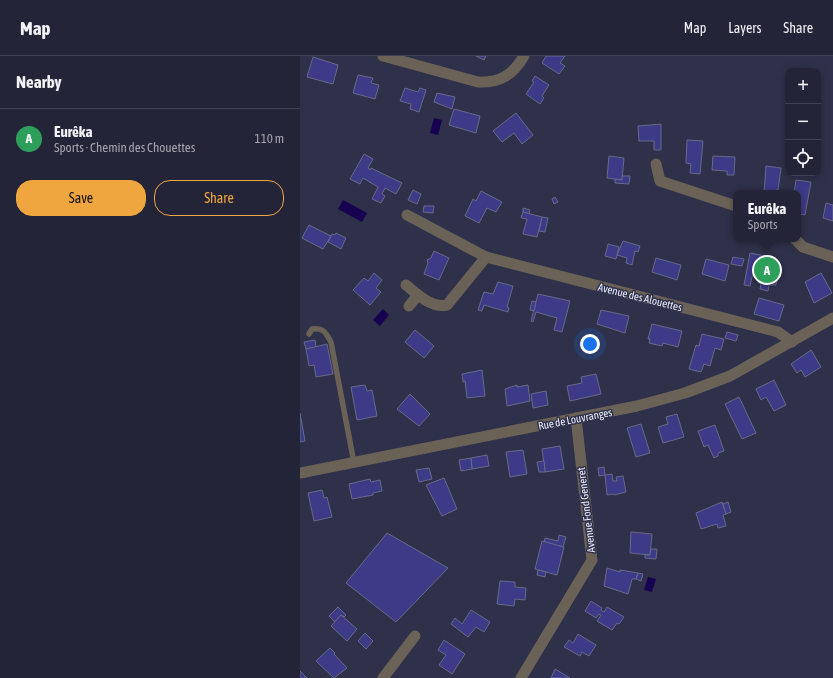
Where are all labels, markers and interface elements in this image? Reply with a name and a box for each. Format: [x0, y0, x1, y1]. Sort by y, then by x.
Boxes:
text: Map [20, 17, 51, 39]
text: Map [684, 20, 706, 36]
text: Layers [728, 20, 761, 36]
text: Share [783, 20, 813, 36]
map controls [785, 68, 821, 176]
button: + [785, 68, 821, 104]
text: Nearby [16, 72, 62, 92]
button: − [785, 104, 821, 140]
text: Eurêka [54, 123, 92, 140]
text: A [26, 131, 32, 146]
text: 110 m [255, 131, 284, 146]
text: Sports · Chemin des Chouettes [54, 140, 195, 155]
button: locate [785, 140, 821, 176]
button: Save [16, 180, 146, 216]
button: Share [154, 180, 284, 216]
popup [733, 190, 801, 242]
text: Eurêka [748, 200, 786, 217]
text: Sports [748, 217, 778, 232]
pin: A [754, 255, 780, 285]
street label: Avenue des Alouettes [597, 281, 683, 313]
your location [580, 334, 600, 354]
street label: Rue de Louvranges [537, 406, 613, 432]
street label: Avenue Fond Generet [575, 467, 597, 553]

